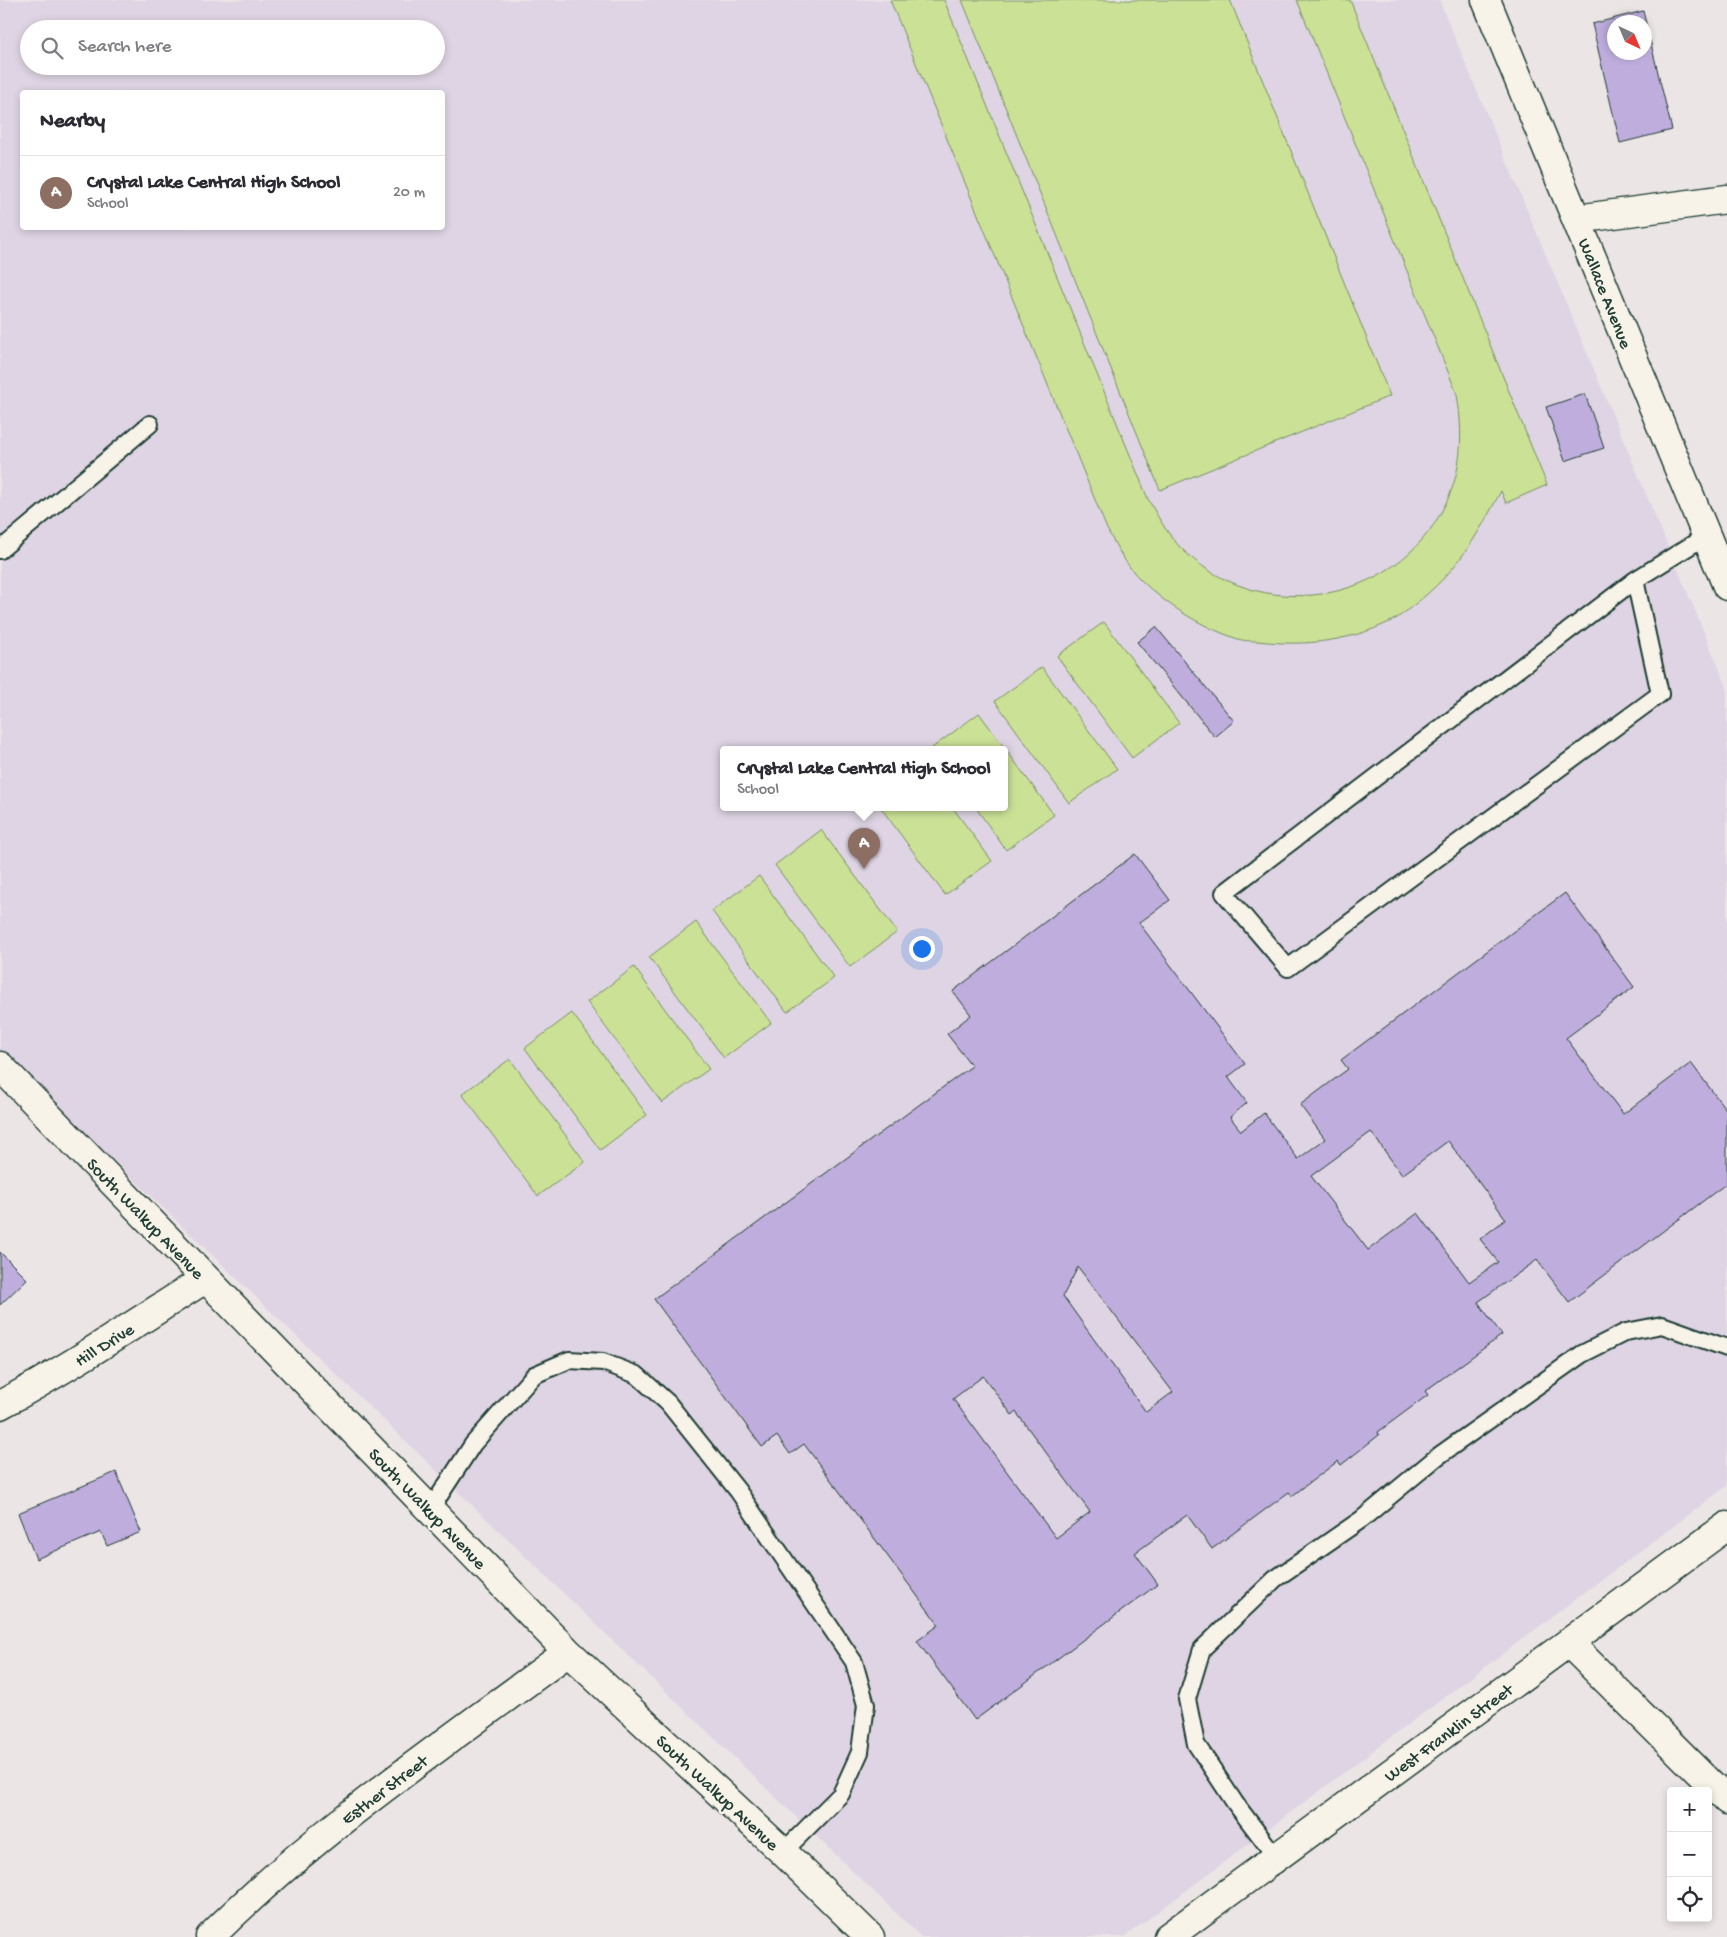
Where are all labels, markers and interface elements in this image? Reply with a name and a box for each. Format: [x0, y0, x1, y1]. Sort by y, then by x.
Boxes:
north arrow [1607, 15, 1652, 60]
search box [20, 20, 445, 75]
icon: search [38, 34, 66, 62]
text: Search here [78, 36, 172, 59]
text: Nearby [40, 110, 105, 135]
text: Crystal Lake Central High School [87, 172, 340, 195]
text: A [51, 184, 61, 203]
text: 20 m [393, 184, 425, 203]
text: School [87, 195, 129, 214]
street label: Wallace Avenue [1572, 236, 1636, 353]
popup [720, 746, 1008, 811]
text: Crystal Lake Central High School [737, 758, 991, 781]
text: School [737, 781, 779, 800]
pin: A [848, 828, 880, 869]
your location [909, 936, 935, 962]
street label: South Walkup Avenue [81, 1155, 208, 1285]
street label: Hill Drive [72, 1319, 139, 1372]
street label: South Walkup Avenue [363, 1445, 490, 1575]
street label: West Franklin Street [1381, 1679, 1519, 1788]
street label: South Walkup Avenue [650, 1731, 783, 1857]
street label: Esther Street [338, 1751, 434, 1830]
map controls [1667, 1787, 1712, 1922]
button: + [1667, 1787, 1712, 1832]
button: − [1667, 1832, 1712, 1877]
button: locate [1667, 1877, 1712, 1922]

